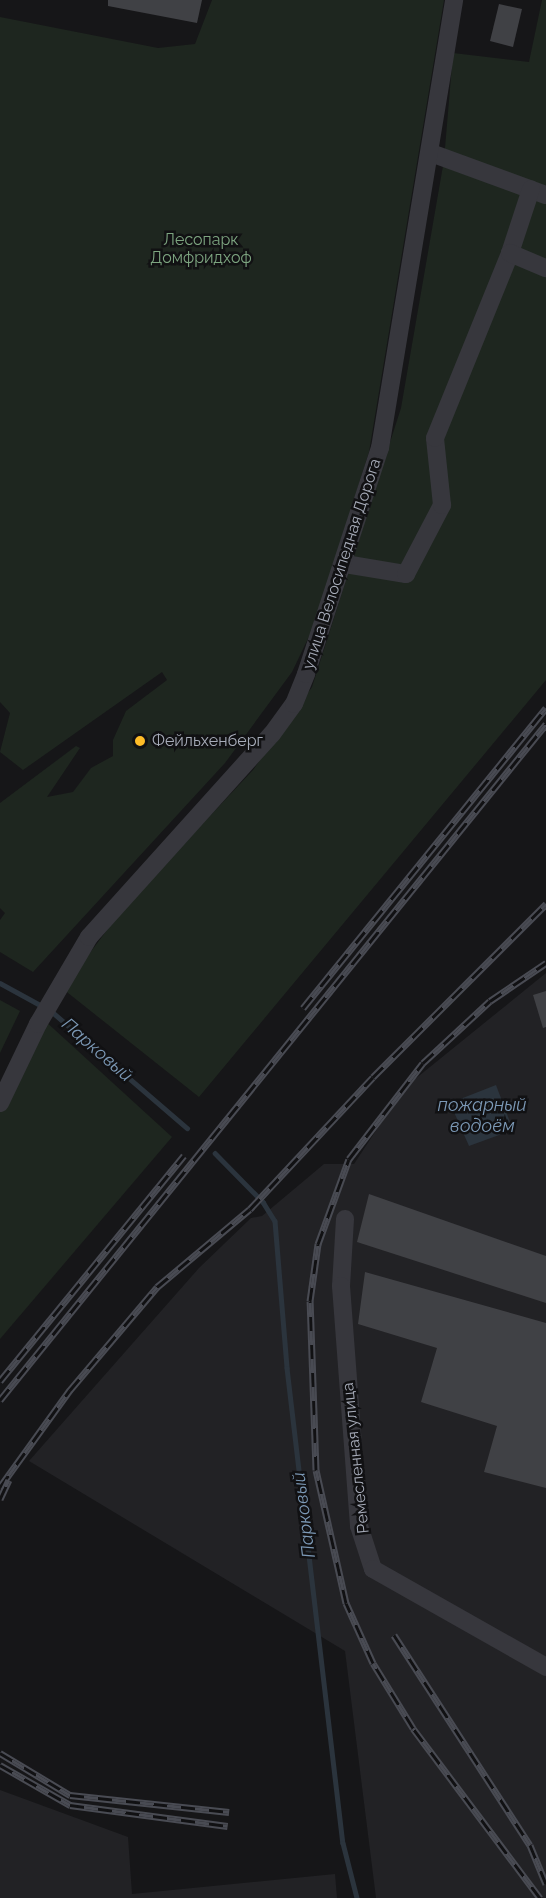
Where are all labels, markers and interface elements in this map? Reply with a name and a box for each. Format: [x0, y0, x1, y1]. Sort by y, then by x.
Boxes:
park label: Лесопарк Домфридхоф [150, 230, 252, 268]
street label: улица Велосипедная Дорога [299, 456, 385, 672]
place label: Фейльхенберг [152, 731, 263, 751]
marker: Фейльхенберг [133, 734, 147, 748]
water label: Парковый [57, 1014, 137, 1086]
water label: пожарный водоём [438, 1095, 526, 1138]
street label: Ремесленная улица [338, 1381, 374, 1535]
water label: Парковый [288, 1471, 320, 1559]

